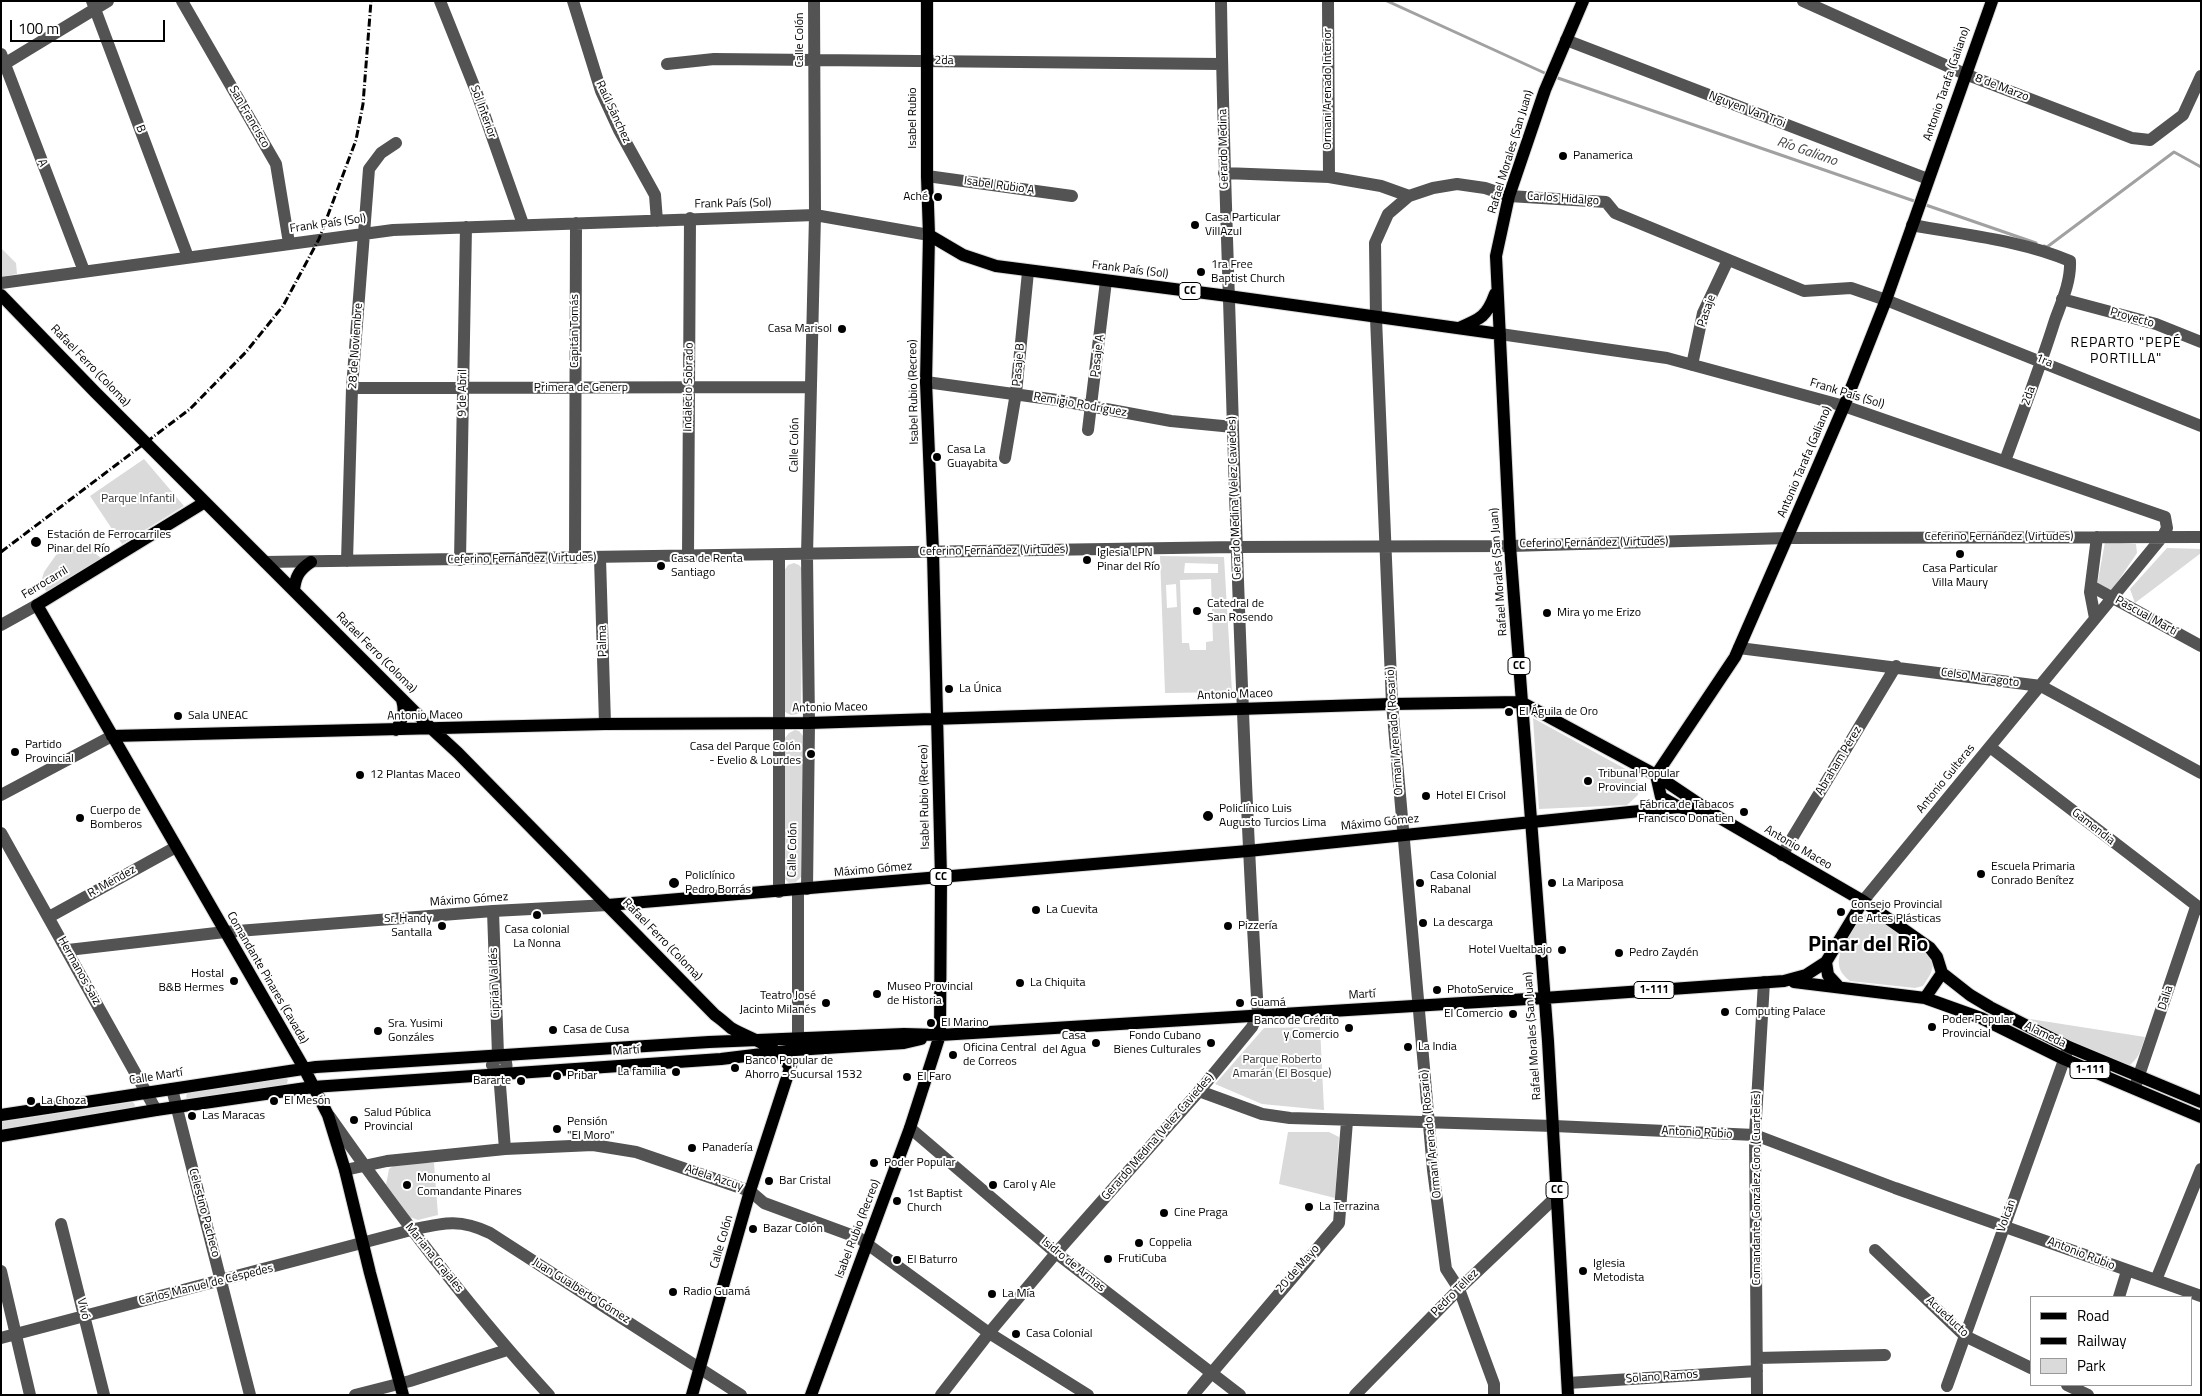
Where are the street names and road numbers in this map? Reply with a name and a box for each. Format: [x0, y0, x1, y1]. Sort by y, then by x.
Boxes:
street label: Calle Colón [793, 12, 807, 68]
street label: Antonio Tarafa (Galiano) [1921, 25, 1973, 143]
street label: Ormani Arenado Interior [1321, 28, 1335, 150]
street label: 2da [934, 54, 954, 68]
street label: 8 de Marzo [1973, 71, 2031, 105]
street label: Raúl Sánchez [592, 78, 634, 146]
street label: San Francisco [225, 83, 273, 151]
street label: Sol Interior [467, 84, 499, 140]
street label: Isabel Rubio [906, 87, 920, 149]
street label: Rafael Morales (San Juan) [1485, 88, 1537, 216]
street label: Nguyen Van Troi [1706, 89, 1788, 131]
street label: Gerardo Medina [1216, 109, 1232, 189]
street label: B [132, 123, 148, 135]
street label: A [34, 157, 50, 169]
street label: Isabel Rubio A [963, 174, 1035, 198]
street label: Carlos Hidalgo [1526, 189, 1600, 209]
street label: Frank País (Sol) [694, 196, 772, 212]
street label: Frank País (Sol) [289, 212, 367, 236]
street label: Frank País (Sol) [1091, 258, 1169, 282]
road number: CC [1179, 282, 1201, 300]
street label: Pasaje [1695, 293, 1719, 329]
street label: Capitán Tomás [568, 294, 582, 368]
street label: 28 de Noviembre [346, 302, 366, 390]
street label: Proyecto [2108, 305, 2156, 331]
street label: Rafael Ferro (Coloma) [47, 322, 133, 410]
street label: Pasaje A [1088, 334, 1108, 378]
street label: Isabel Rubio (Recreo) [906, 339, 922, 445]
street label: Indalecio Sobrado [681, 342, 697, 432]
street label: Pasaje B [1010, 343, 1028, 387]
street label: 1ra [2033, 351, 2055, 371]
street label: 9 de Abril [455, 369, 471, 417]
street label: Frank País (Sol) [1808, 376, 1886, 412]
street label: Primera de Generp [534, 381, 628, 395]
street label: 2da [2019, 385, 2039, 407]
street label: Remigio Rodríguez [1032, 390, 1128, 420]
street label: Antonio Tarafa (Galiano) [1775, 404, 1835, 520]
street label: Gerardo Medina (Velez Caviedes) [1225, 416, 1245, 580]
street label: Calle Colón [787, 417, 803, 473]
street label: Rafael Morales (San Juan) [1487, 507, 1511, 637]
street label: Ceferino Fernández (Virtudes) [1925, 530, 2073, 544]
street label: Ceferino Fernández (Virtudes) [1519, 535, 1669, 551]
street label: Ceferino Fernández (Virtudes) [919, 543, 1069, 559]
street label: Ceferino Fernández (Virtudes) [447, 551, 597, 567]
street label: Ferrocarril [19, 564, 71, 602]
street label: Pascual Martí [2112, 593, 2180, 639]
street label: Rafael Ferro (Coloma) [333, 610, 419, 696]
street label: Palma [596, 625, 610, 657]
road number: CC [1508, 658, 1530, 674]
street label: Celso Maragoto [1940, 665, 2020, 691]
street label: Ormani Arenado (Rosario) [1383, 666, 1407, 796]
street label: Antonio Maceo [1197, 686, 1273, 704]
street label: Antonio Maceo [792, 700, 868, 716]
street label: Antonio Maceo [387, 708, 463, 724]
street label: Abraham Pérez [1813, 724, 1865, 798]
street label: Antonio Gulteras [1914, 742, 1978, 816]
street label: Isabel Rubio (Recreo) [917, 744, 933, 850]
street label: Gamendia [2069, 806, 2117, 848]
street label: Máximo Gómez [1340, 812, 1420, 834]
street label: Calle Colón [785, 822, 801, 878]
street label: Antonio Maceo [1762, 823, 1834, 873]
street label: Máximo Gómez [833, 859, 913, 881]
street label: R. Méndez [85, 863, 139, 901]
road number: CC [930, 869, 952, 886]
street label: Máximo Gómez [429, 890, 509, 910]
street label: Rafael Ferro (Coloma) [619, 896, 705, 984]
street label: Comandante Pinares (Cavada) [223, 909, 311, 1047]
street label: Hermanos Saiz [54, 934, 104, 1008]
street label: Ciprián Valdés [487, 947, 503, 1019]
street label: Rafael Morales (San Juan) [1521, 971, 1545, 1101]
road number: 1-111 [1634, 982, 1674, 998]
street label: Dalia [2155, 984, 2177, 1012]
street label: Martí [1348, 987, 1376, 1003]
street label: Alameda [2022, 1019, 2068, 1051]
street label: Martí [612, 1043, 640, 1059]
road number: 1-111 [2070, 1062, 2110, 1078]
street label: Calle Martí [128, 1066, 184, 1088]
street label: Ormani Arenado (Rosario) [1417, 1069, 1445, 1199]
street label: Gerardo Medina (Velez Caviedes) [1099, 1070, 1217, 1204]
street label: Comandante González Coro (Cuarteles) [1750, 1091, 1764, 1285]
street label: Antonio Rubio [1661, 1124, 1733, 1142]
street label: Adela Azcuy [683, 1162, 745, 1194]
street label: Celestino Pacheco [185, 1167, 223, 1259]
street label: Isabel Rubio (Recreo) [832, 1177, 884, 1281]
road number: CC [1546, 1182, 1568, 1198]
street label: Volcán [1995, 1198, 2019, 1234]
street label: Calle Colón [707, 1214, 737, 1270]
street label: Mariana Grajales [402, 1221, 466, 1295]
street label: Isidro de Armas [1038, 1235, 1108, 1295]
street label: Antonio Rubio [2045, 1235, 2117, 1273]
street label: 20 de Mayo [1273, 1242, 1323, 1296]
street label: Juan Gualberto Gómez [529, 1255, 633, 1327]
street label: Carlos Manuel de Céspedes [137, 1261, 275, 1309]
street label: Pedro Téllez [1428, 1266, 1482, 1320]
street label: Acueducto [1923, 1294, 1971, 1340]
street label: Vivó [73, 1297, 93, 1321]
street label: Solano Ramos [1625, 1367, 1699, 1387]

